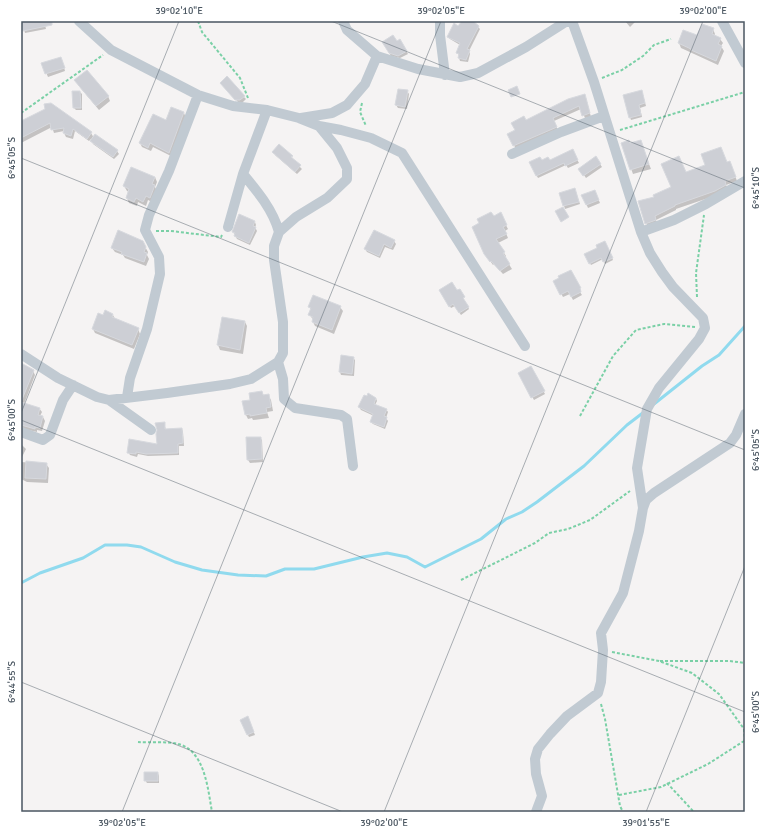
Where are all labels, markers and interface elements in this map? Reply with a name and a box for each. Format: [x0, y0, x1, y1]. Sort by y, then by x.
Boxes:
text: 39°02'10"E [155, 5, 203, 17]
text: 39°02'05"E [417, 5, 465, 17]
text: 39°02'00"E [679, 5, 727, 17]
text: 6°45'05"S [6, 136, 18, 179]
text: 6°45'10"S [750, 166, 762, 209]
text: 6°45'00"S [6, 398, 18, 441]
text: 6°45'05"S [750, 428, 762, 471]
text: 6°44'55"S [6, 660, 18, 703]
text: 6°45'00"S [750, 690, 762, 733]
text: 39°02'05"E [98, 817, 146, 829]
text: 39°02'00"E [360, 817, 408, 829]
text: 39°01'55"E [622, 817, 670, 829]

